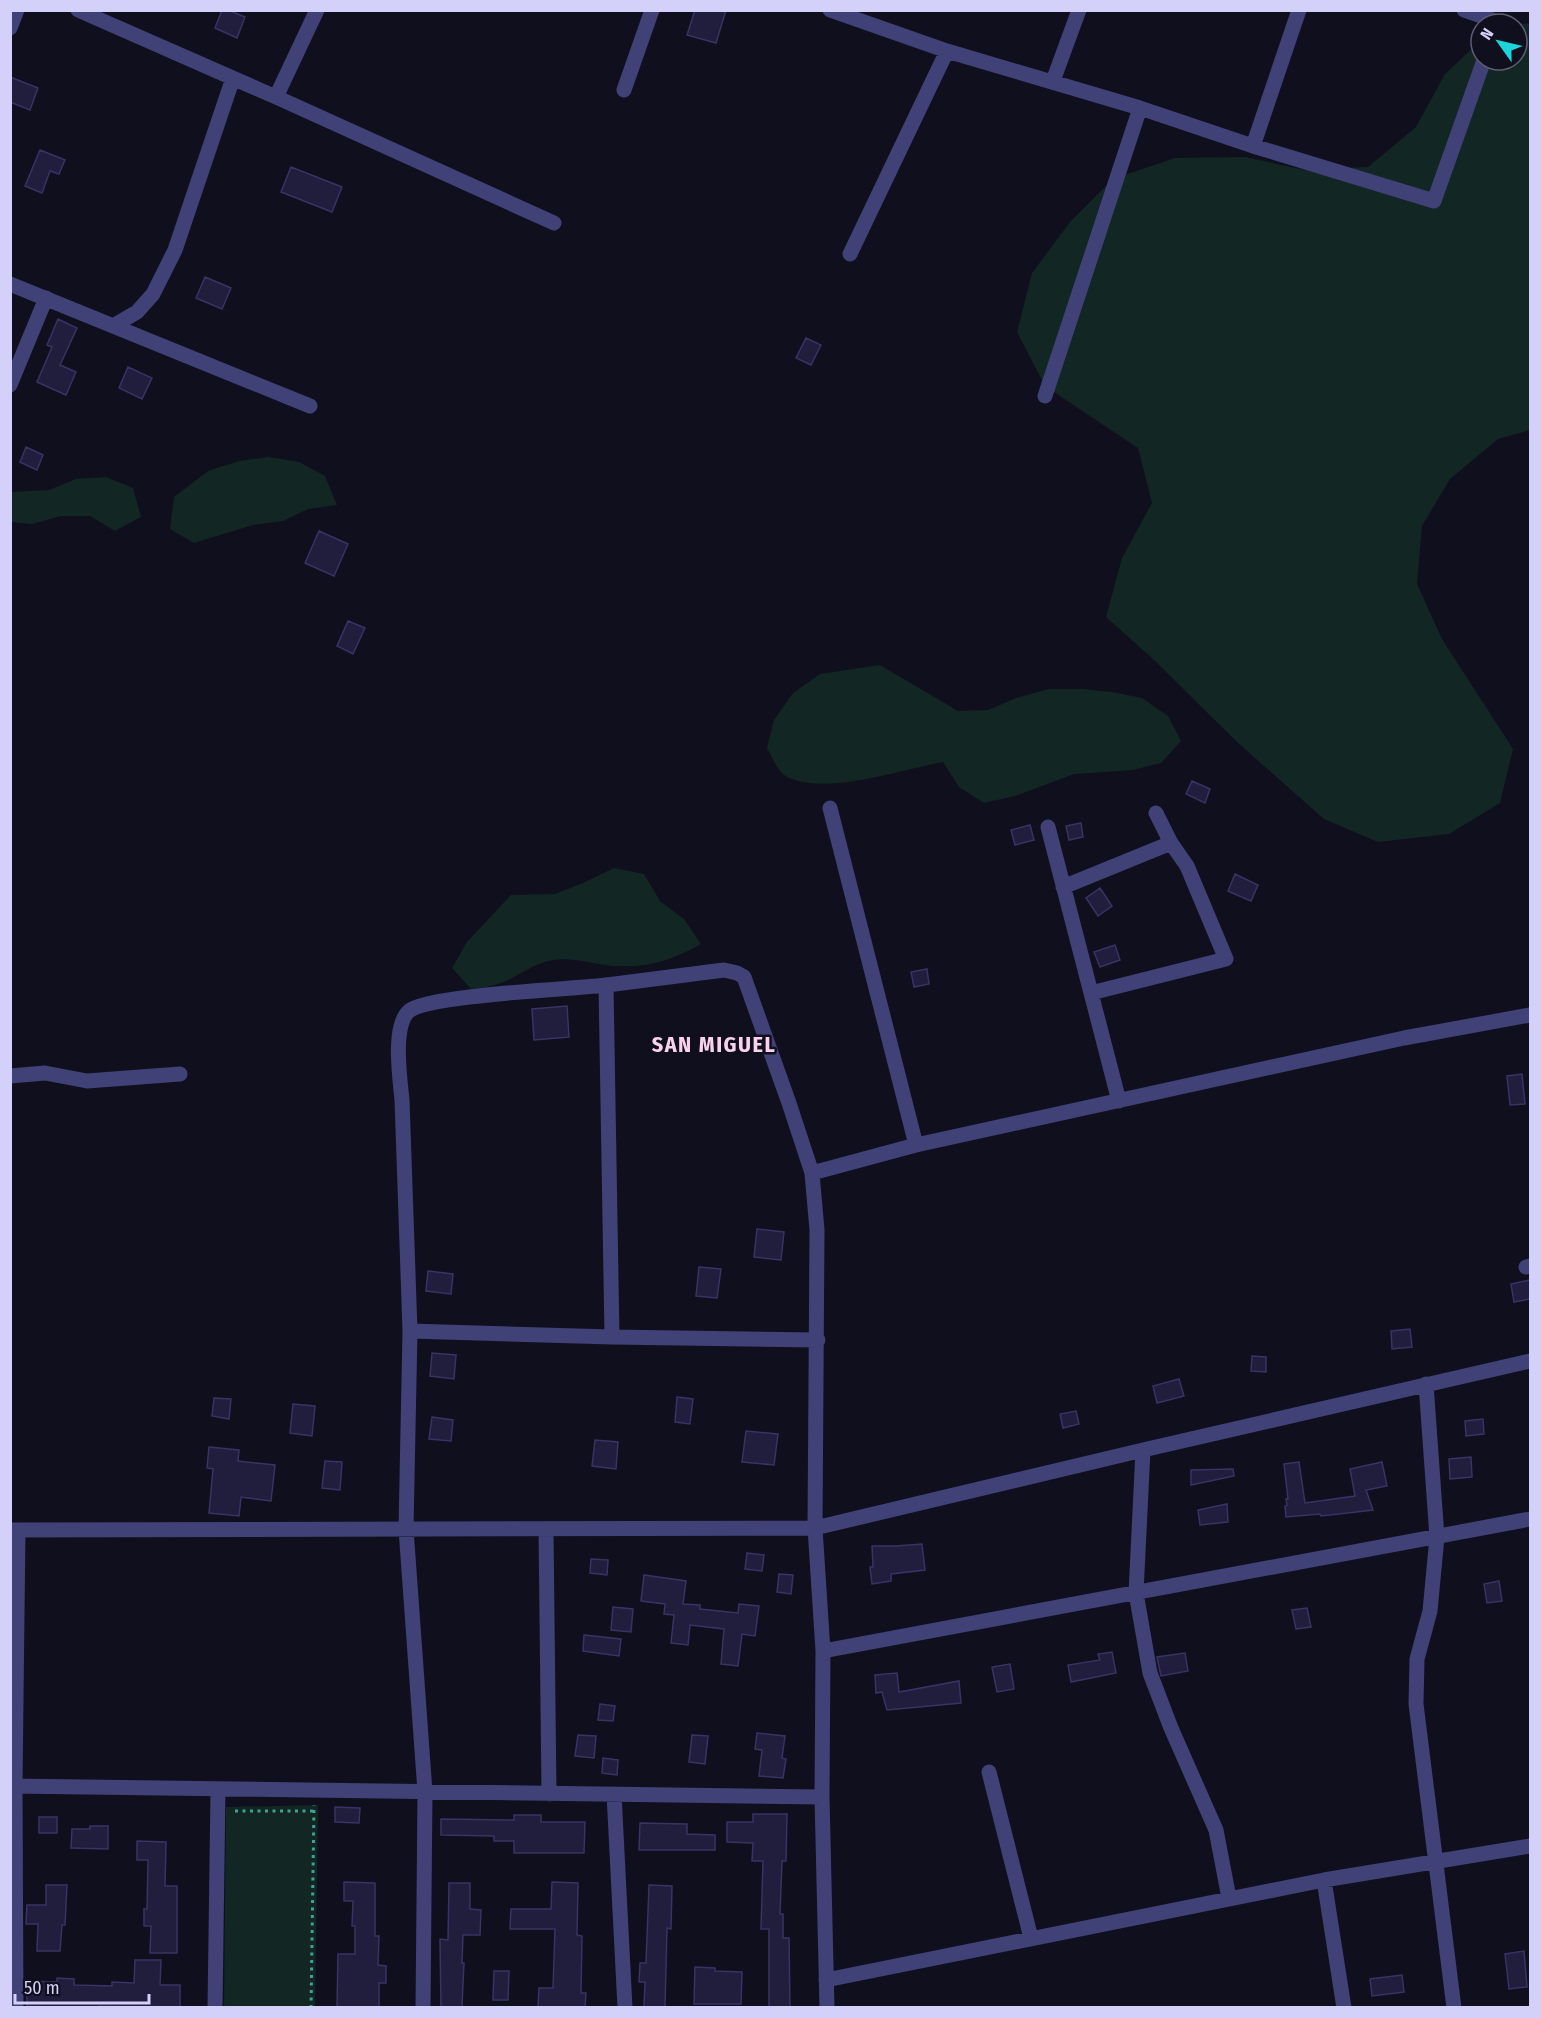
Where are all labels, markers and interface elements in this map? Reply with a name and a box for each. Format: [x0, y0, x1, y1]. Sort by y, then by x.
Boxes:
north arrow [1469, 12, 1529, 72]
text: N [1476, 25, 1498, 43]
district label: SAN MIGUEL [652, 1031, 776, 1058]
scale bar [15, 1967, 148, 2005]
text: 50 m [24, 1977, 60, 1999]

